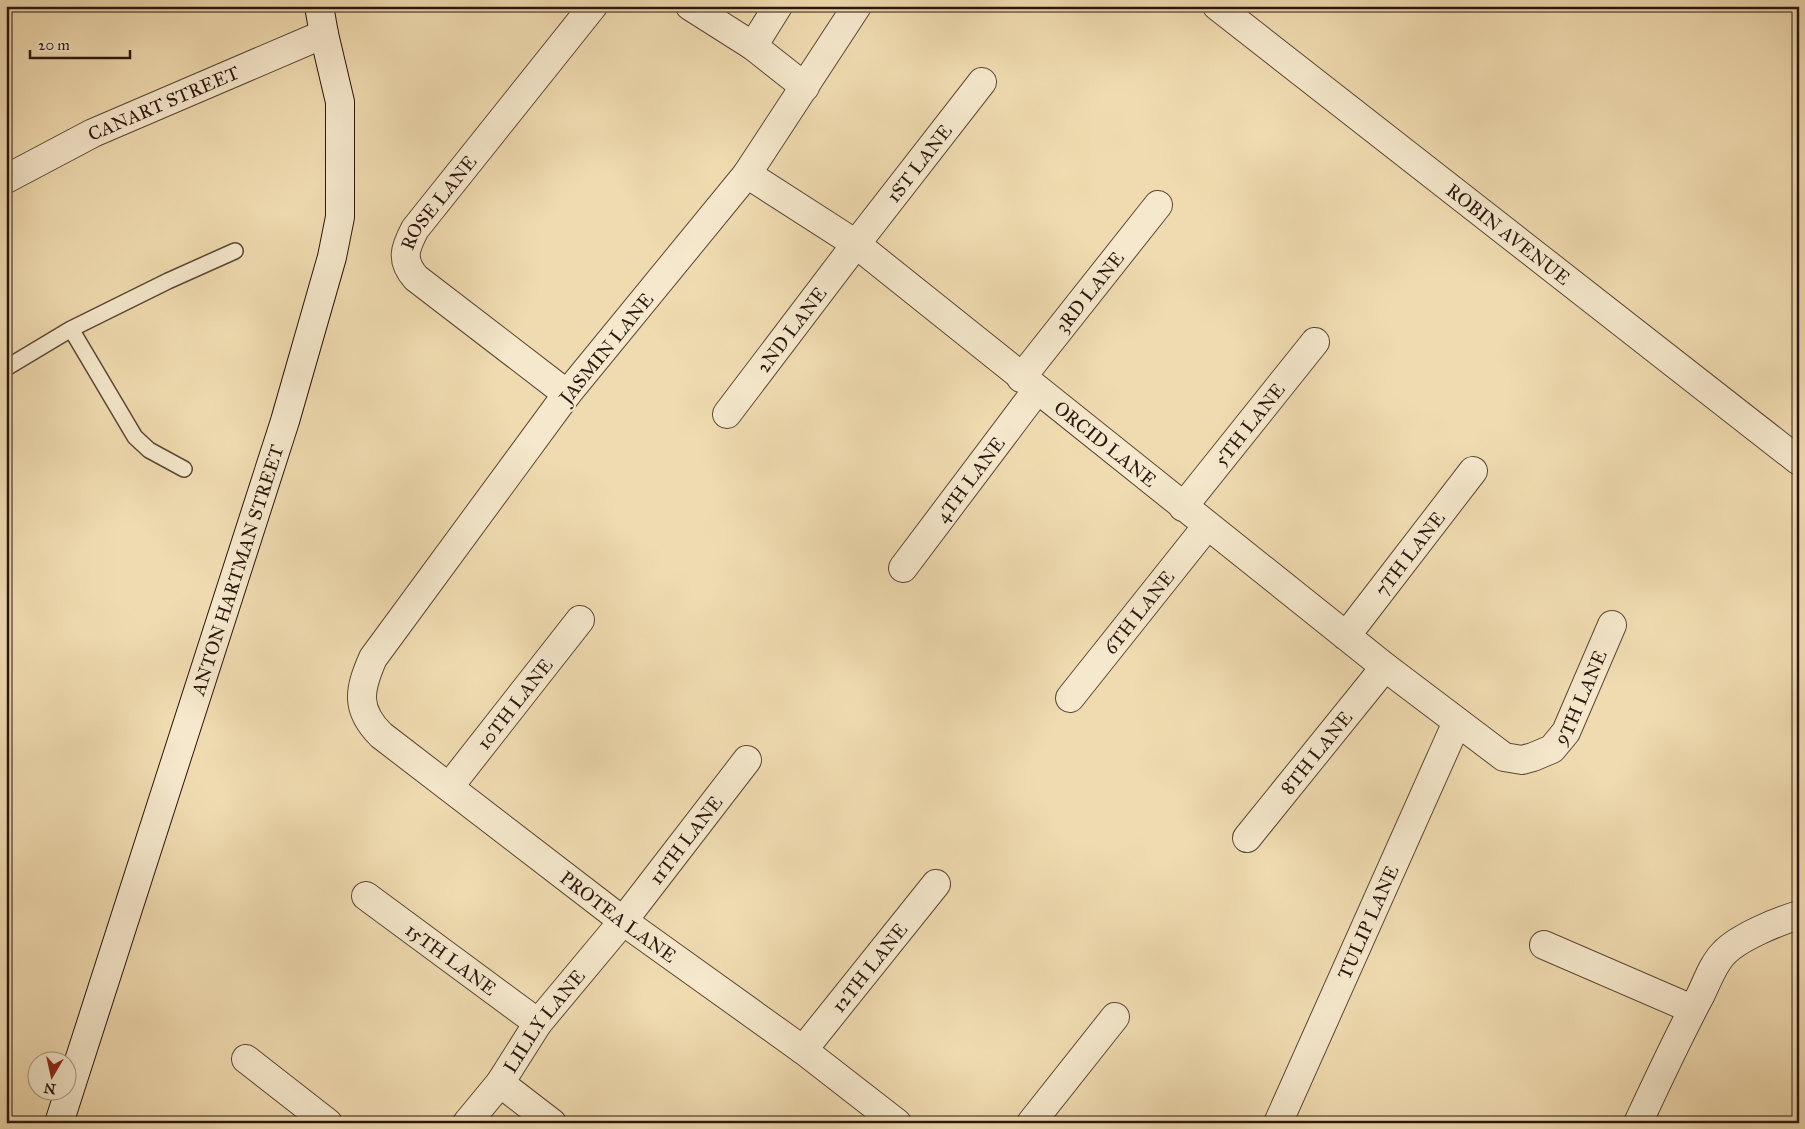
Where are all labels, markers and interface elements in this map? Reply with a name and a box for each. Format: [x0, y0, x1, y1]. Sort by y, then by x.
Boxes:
scale bar [30, 28, 130, 60]
text: 20 m [38, 36, 70, 54]
street label: CANART STREET [84, 61, 243, 146]
street label: 1ST LANE [882, 119, 957, 207]
street label: ROSE LANE [396, 150, 482, 253]
street label: ROBIN AVENUE [1442, 179, 1575, 290]
street label: 3RD LANE [1050, 247, 1129, 337]
street label: 2ND LANE [752, 282, 832, 377]
street label: JASMIN LANE [553, 288, 659, 411]
street label: 5TH LANE [1210, 378, 1290, 471]
street label: ORCID LANE [1049, 396, 1161, 492]
street label: 4TH LANE [931, 432, 1010, 527]
street label: ANTON HARTMAN STREET [186, 442, 289, 699]
street label: 7TH LANE [1370, 507, 1450, 601]
street label: 6TH LANE [1099, 566, 1179, 659]
street label: 9TH LANE [1549, 646, 1612, 750]
street label: 10TH LANE [472, 654, 558, 754]
street label: 8TH LANE [1276, 706, 1357, 799]
street label: 11TH LANE [644, 791, 727, 889]
street label: TULIP LANE [1333, 861, 1404, 983]
street label: PROTEA LANE [556, 866, 681, 968]
street label: 15TH LANE [401, 918, 501, 1001]
street label: 12TH LANE [827, 918, 913, 1017]
street label: LILLY LANE [499, 964, 590, 1077]
north arrow [28, 1052, 78, 1102]
text: N [43, 1079, 57, 1098]

